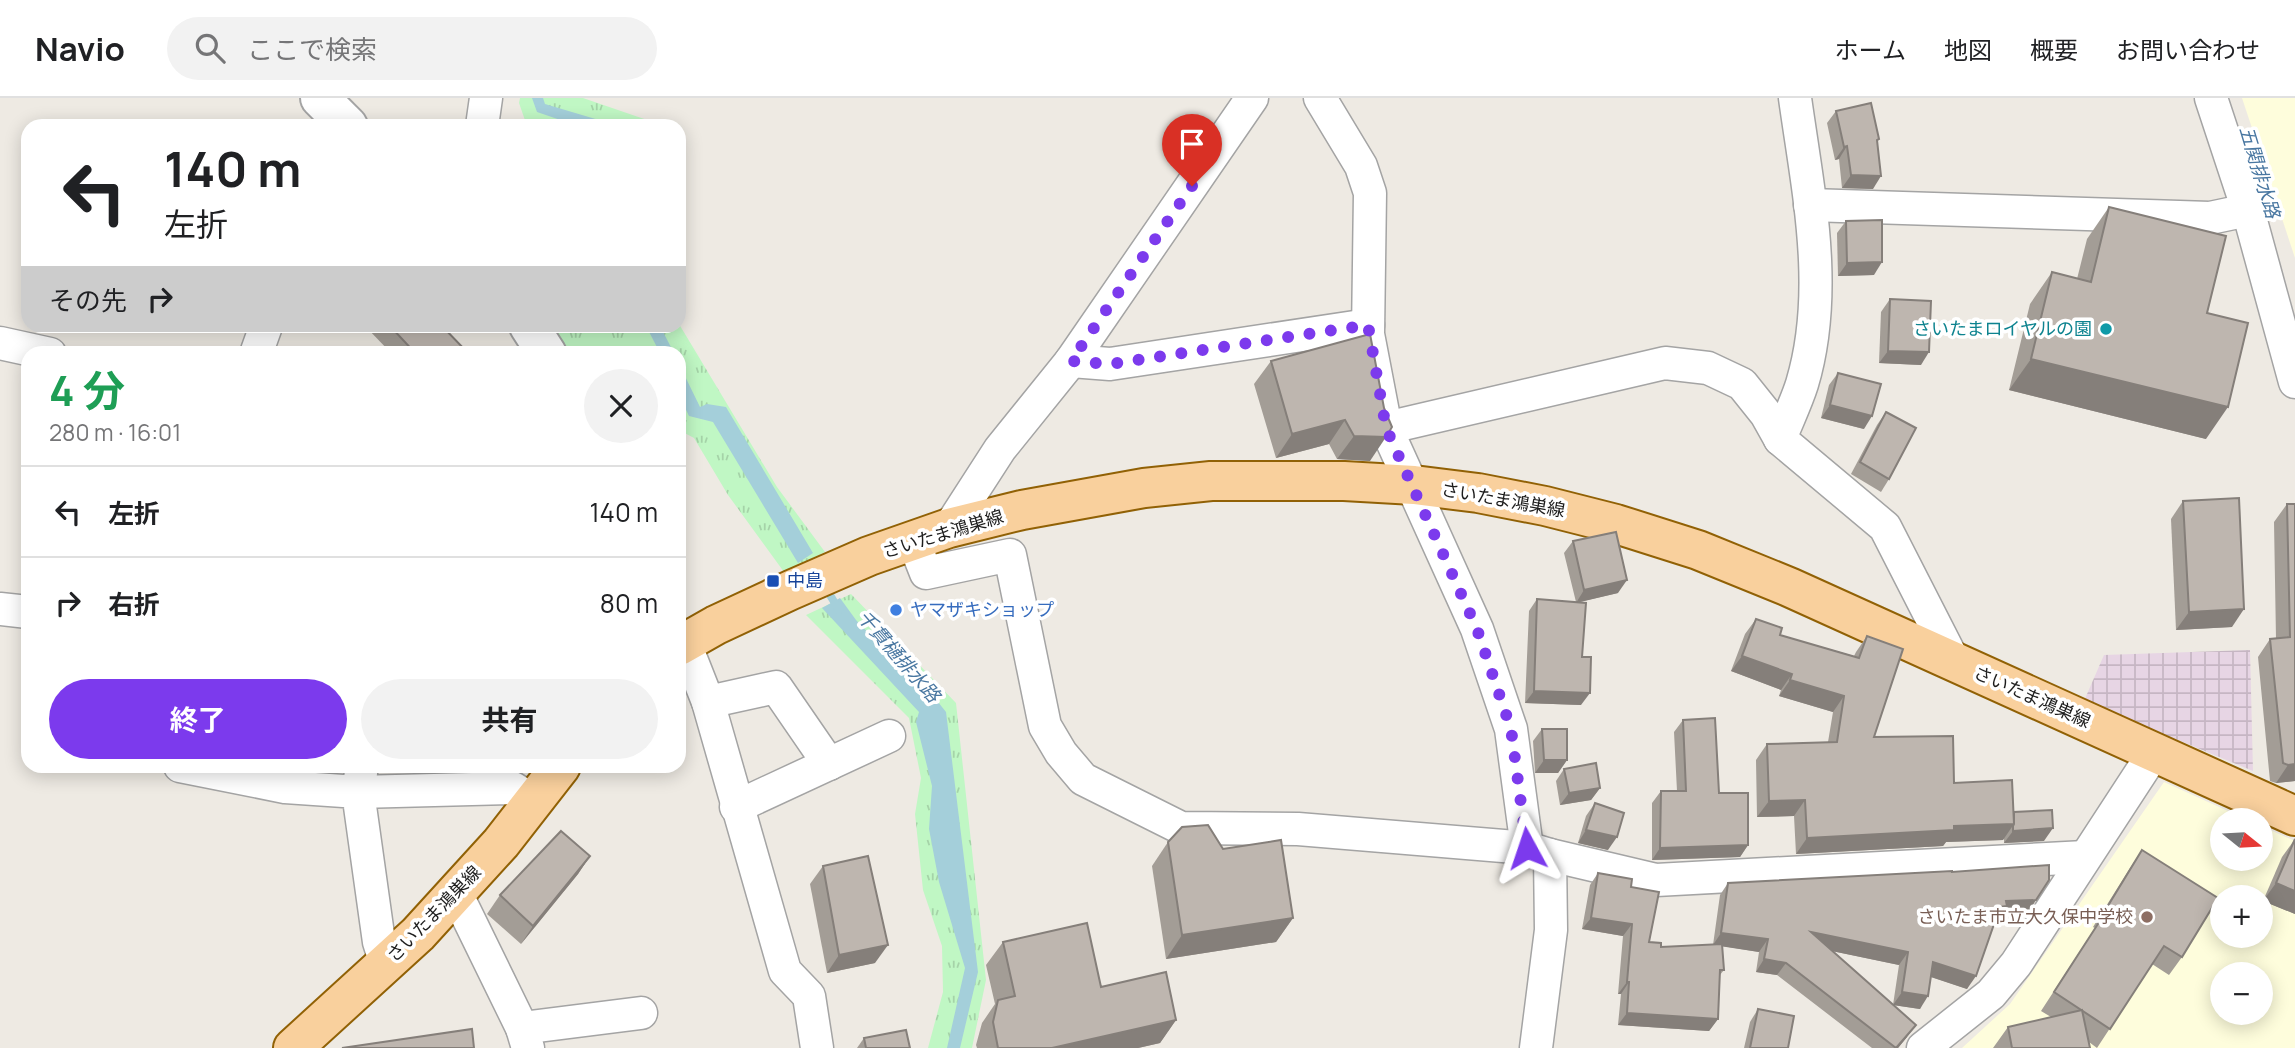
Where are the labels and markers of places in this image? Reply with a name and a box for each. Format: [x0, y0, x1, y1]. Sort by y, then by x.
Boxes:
pin [1162, 114, 1222, 186]
place label: さいたまロイヤルの園 [1913, 316, 2092, 340]
marker: さいたまロイヤルの園 [2098, 321, 2114, 337]
place label: 中島 [787, 568, 823, 592]
marker: 中島 [765, 573, 781, 589]
place label: ヤマザキショップ [910, 597, 1054, 621]
marker: ヤマザキショップ [888, 602, 904, 618]
place label: さいたま市立大久保中学校 [1918, 904, 2133, 928]
marker: さいたま市立大久保中学校 [2139, 909, 2155, 925]

